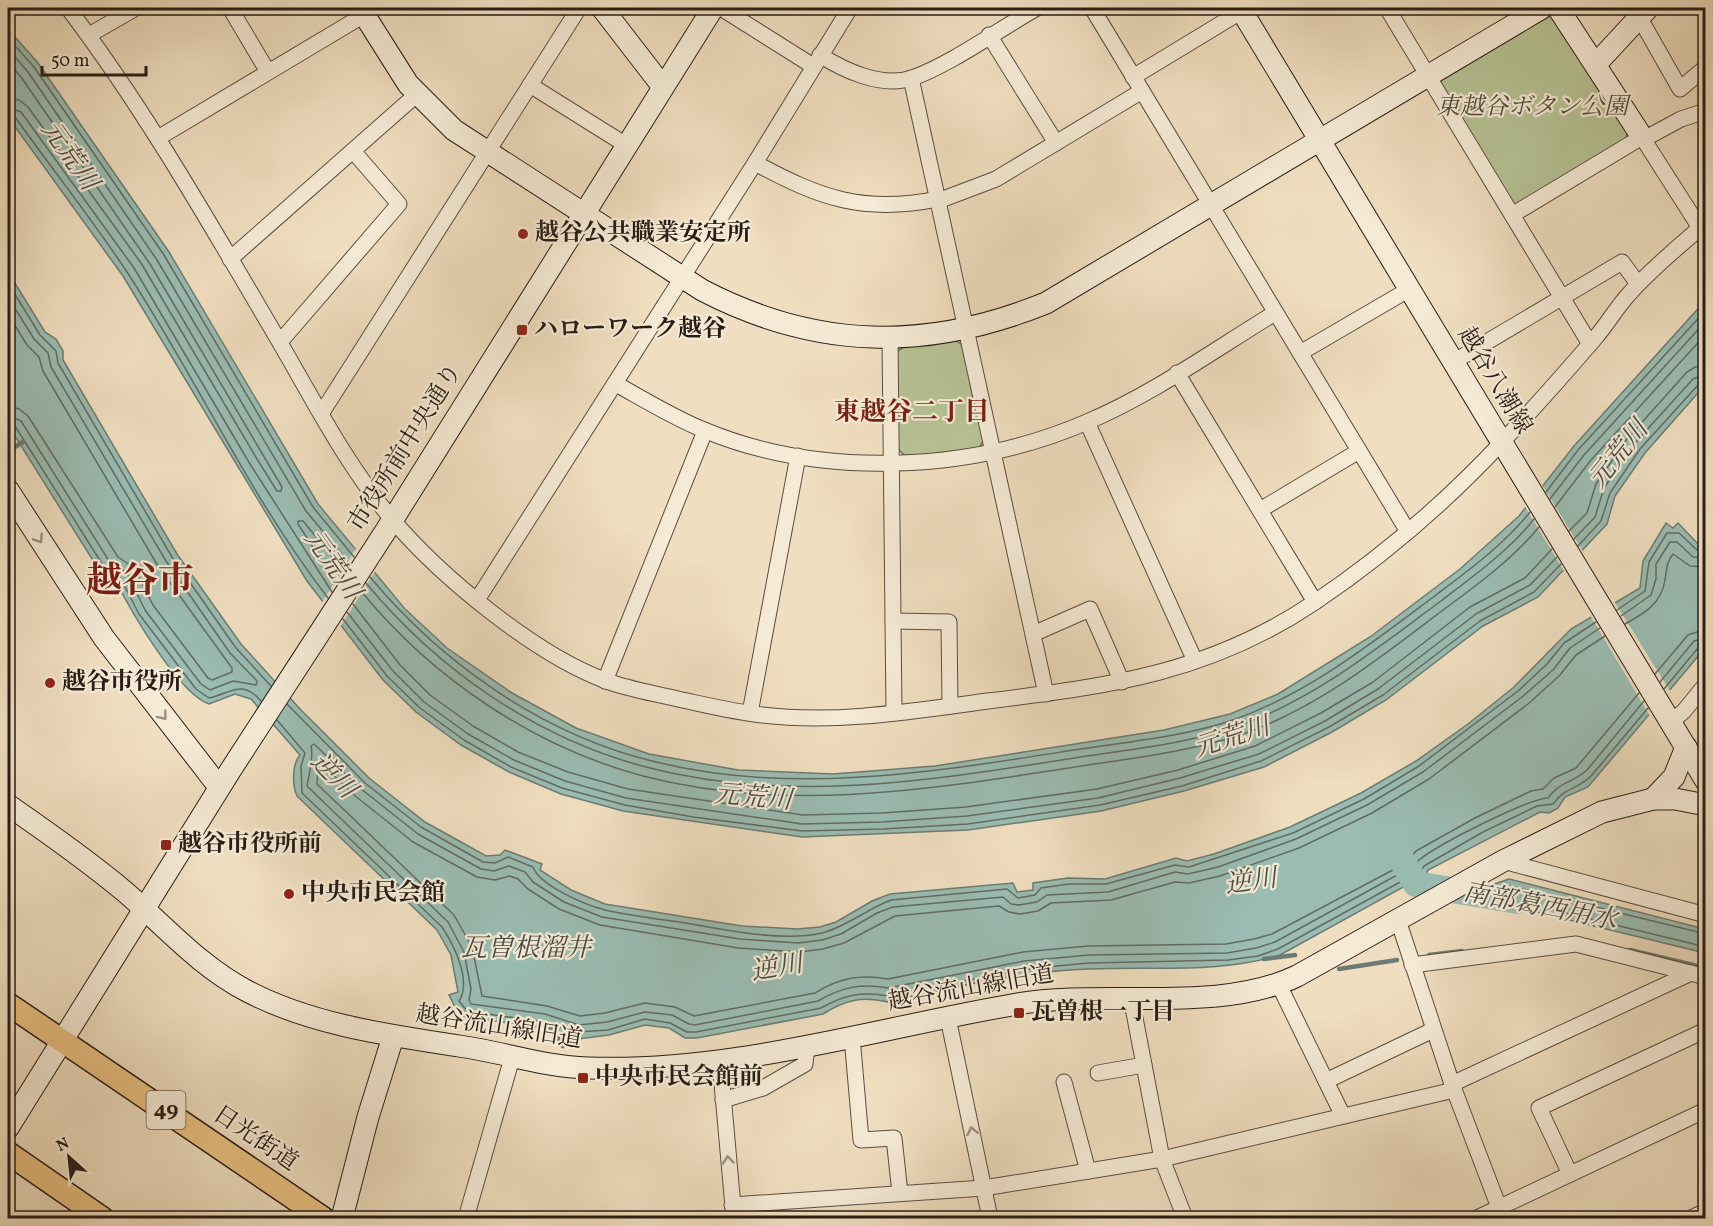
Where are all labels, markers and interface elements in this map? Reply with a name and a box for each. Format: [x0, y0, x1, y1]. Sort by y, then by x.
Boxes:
scale bar [42, 39, 146, 77]
text: 50 m [51, 49, 90, 74]
park label: 東越谷ボタン公園 [1436, 91, 1632, 125]
water label: 元荒川 [32, 114, 108, 201]
place label: 越谷公共職業安定所 [535, 217, 751, 251]
marker: 越谷公共職業安定所 [516, 227, 530, 241]
place label: ハローワーク越谷 [534, 313, 726, 347]
street label: 越谷八潮線 [1449, 321, 1539, 441]
marker: ハローワーク越谷 [515, 323, 529, 337]
street label: 市役所前中央通り [341, 358, 471, 538]
district label: 東越谷二丁目 [834, 395, 990, 431]
water label: 元荒川 [1580, 411, 1659, 497]
water label: 元荒川 [295, 523, 371, 610]
one-way arrow [32, 533, 44, 543]
district label: 越谷市 [86, 558, 194, 608]
place label: 越谷市役所 [62, 666, 182, 700]
marker: 越谷市役所 [43, 676, 57, 690]
water label: 元荒川 [1189, 708, 1277, 767]
one-way arrow [156, 709, 167, 720]
water label: 逆川 [302, 745, 366, 809]
water label: 元荒川 [713, 777, 796, 820]
place label: 越谷市役所前 [178, 828, 322, 862]
marker: 越谷市役所前 [159, 838, 173, 852]
water label: 逆川 [1223, 860, 1282, 903]
water label: 南部葛西用水 [1460, 874, 1623, 940]
place label: 中央市民会館 [301, 877, 445, 911]
marker: 中央市民会館 [282, 887, 296, 901]
water label: 瓦曽根溜井 [461, 931, 594, 967]
water label: 逆川 [748, 945, 809, 990]
street label: 越谷流山線旧道 [885, 958, 1057, 1020]
place label: 瓦曽根一丁目 [1031, 996, 1175, 1030]
street label: 越谷流山線旧道 [413, 998, 585, 1058]
marker: 瓦曽根一丁目 [1012, 1006, 1026, 1020]
place label: 中央市民会館前 [595, 1061, 763, 1095]
marker: 中央市民会館前 [576, 1071, 590, 1085]
road number: 49 [146, 1091, 186, 1129]
street label: 日光街道 [206, 1098, 304, 1180]
one-way arrow [966, 1126, 979, 1136]
north arrow [39, 1127, 99, 1187]
text: N [53, 1133, 74, 1158]
one-way arrow [722, 1156, 735, 1165]

